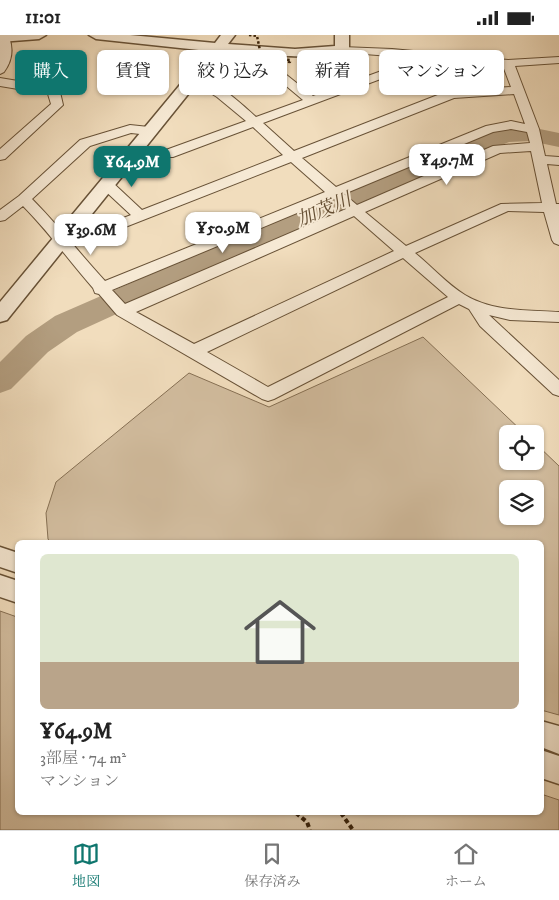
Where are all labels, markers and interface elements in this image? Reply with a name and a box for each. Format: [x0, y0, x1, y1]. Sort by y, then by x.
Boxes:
text: 11:01 [25, 6, 61, 29]
chip: 購入 [15, 50, 87, 95]
chip: 賃貸 [97, 50, 169, 95]
chip: 絞り込み [179, 50, 287, 95]
chip: 新着 [297, 50, 369, 95]
chip: マンション [379, 50, 504, 95]
pin: ¥49.7M [406, 143, 488, 186]
pin: ¥64.9M [91, 145, 173, 188]
text: ¥49.7M [420, 150, 474, 170]
text: ¥64.9M [104, 152, 160, 172]
water label: 加茂川 [293, 187, 357, 232]
pin: ¥50.9M [182, 211, 264, 254]
pin: ¥39.6M [50, 213, 132, 256]
text: ¥50.9M [196, 218, 250, 238]
text: ¥39.6M [65, 220, 117, 240]
map controls [499, 425, 544, 525]
button: locate [499, 425, 544, 470]
button: layers [499, 480, 544, 525]
icon: home [235, 587, 325, 677]
text: ¥64.9M [40, 719, 112, 745]
text: 3部屋 · 74 m² [40, 748, 126, 768]
text: マンション [40, 771, 119, 791]
tab: 地図 [72, 840, 100, 891]
tab: 保存済み [244, 840, 300, 891]
tab: ホーム [445, 840, 487, 891]

